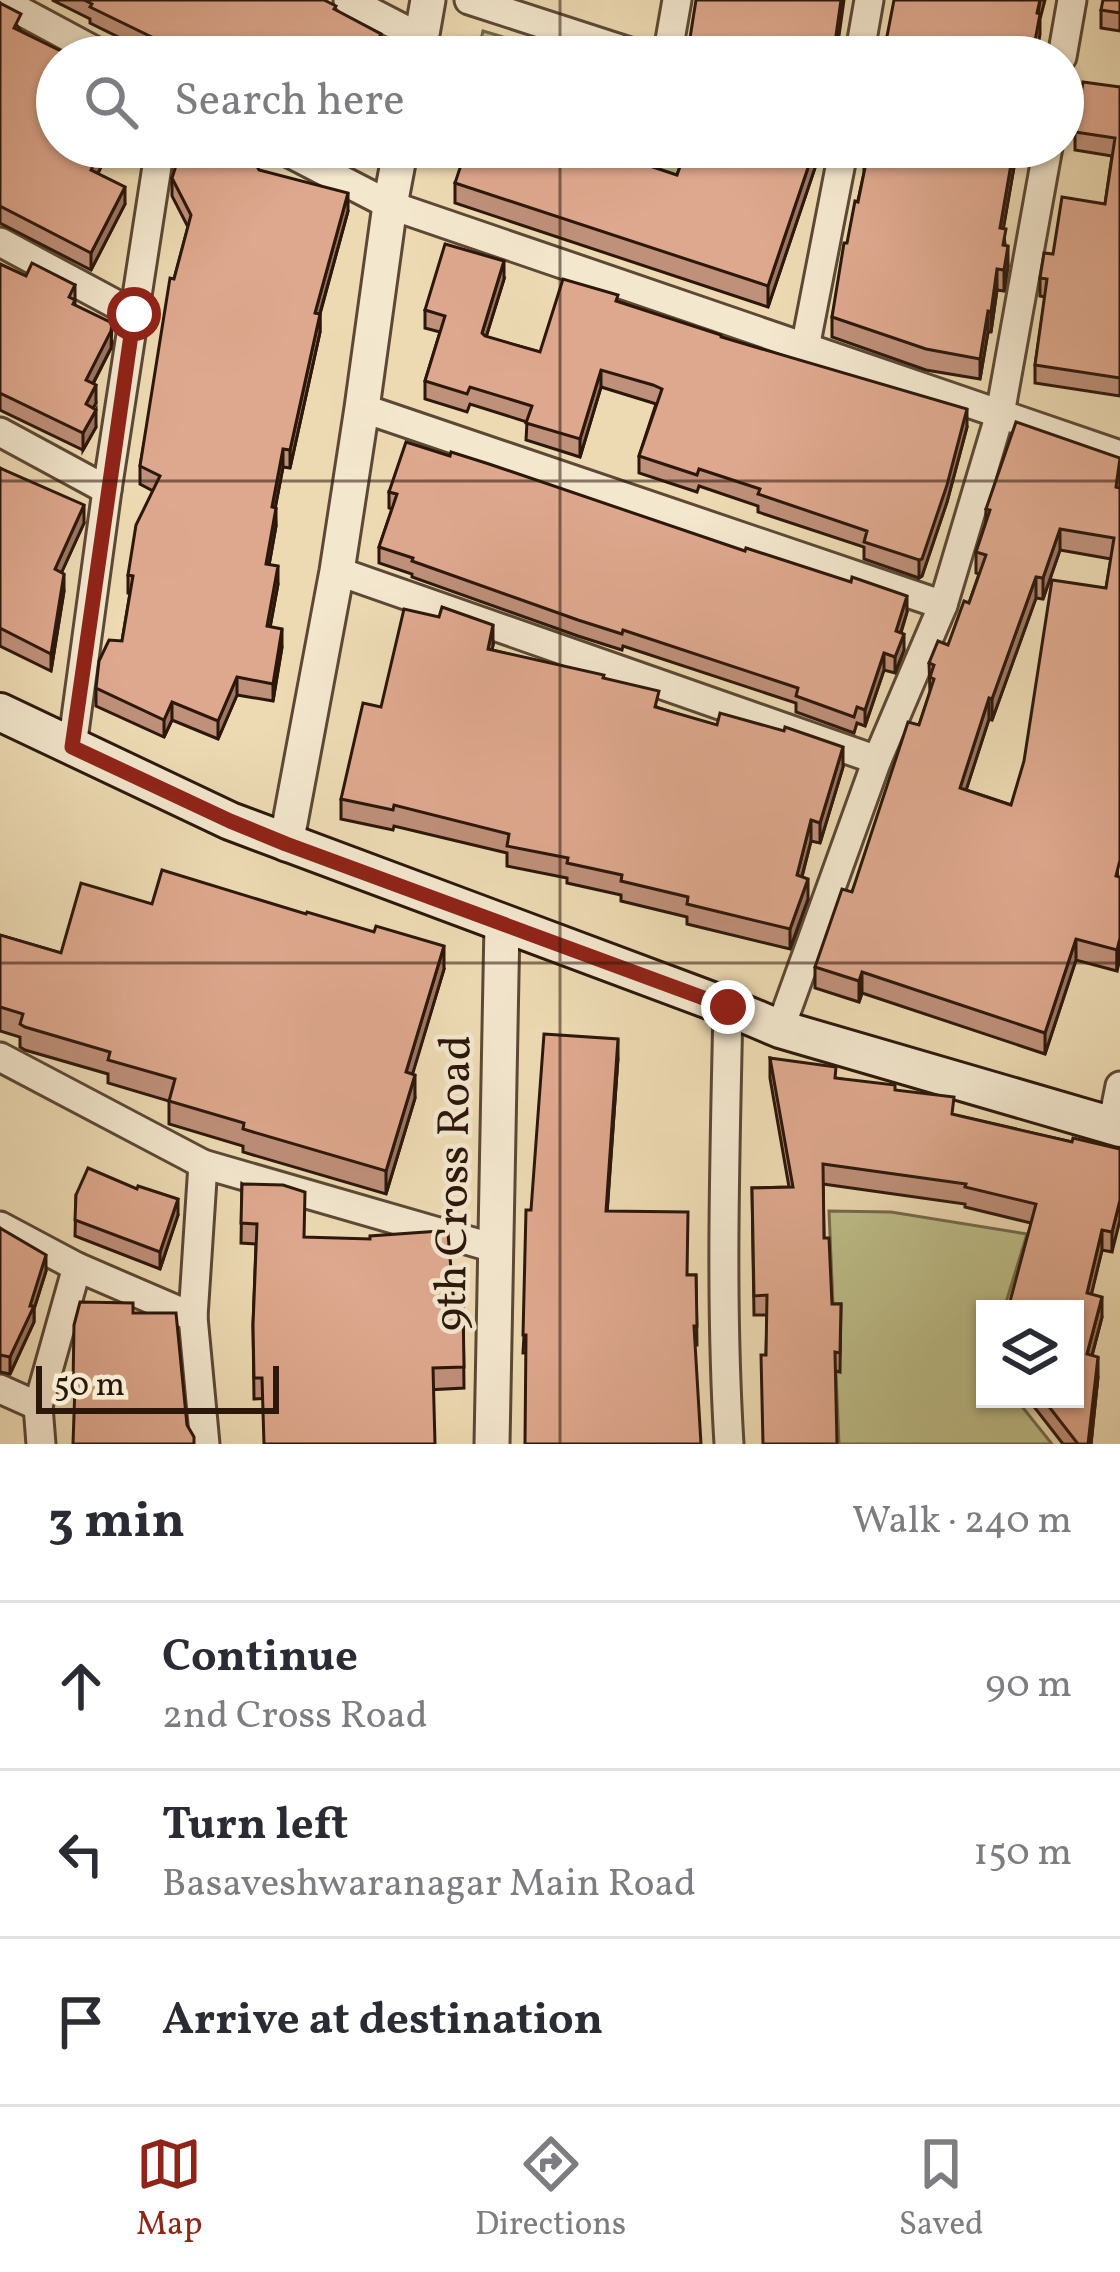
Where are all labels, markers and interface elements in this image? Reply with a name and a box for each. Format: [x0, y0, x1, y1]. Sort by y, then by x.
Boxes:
search box [36, 36, 1084, 168]
icon: search [78, 69, 144, 135]
text: Search here [174, 71, 405, 134]
route start [107, 287, 161, 341]
route end [701, 980, 755, 1034]
street label: 9th Cross Road [421, 1034, 490, 1332]
map controls [976, 1300, 1084, 1408]
button: layers [976, 1300, 1084, 1408]
scale bar [36, 1360, 279, 1413]
text: 50 m [54, 1364, 125, 1410]
text: 3 min [48, 1487, 185, 1558]
text: Walk · 240 m [852, 1495, 1072, 1549]
text: Continue [162, 1627, 358, 1690]
icon: ahead [48, 1653, 114, 1719]
text: 90 m [985, 1659, 1072, 1713]
text: 2nd Cross Road [162, 1690, 428, 1744]
text: Turn left [162, 1795, 348, 1858]
icon: left [48, 1821, 114, 1887]
text: 150 m [973, 1827, 1072, 1881]
text: Basaveshwaranagar Main Road [162, 1858, 696, 1912]
icon: arrive [48, 1989, 114, 2055]
text: Arrive at destination [162, 1990, 603, 2053]
tab: Map [136, 2131, 202, 2249]
tab: Directions [475, 2131, 626, 2249]
tab: Saved [899, 2131, 984, 2249]

